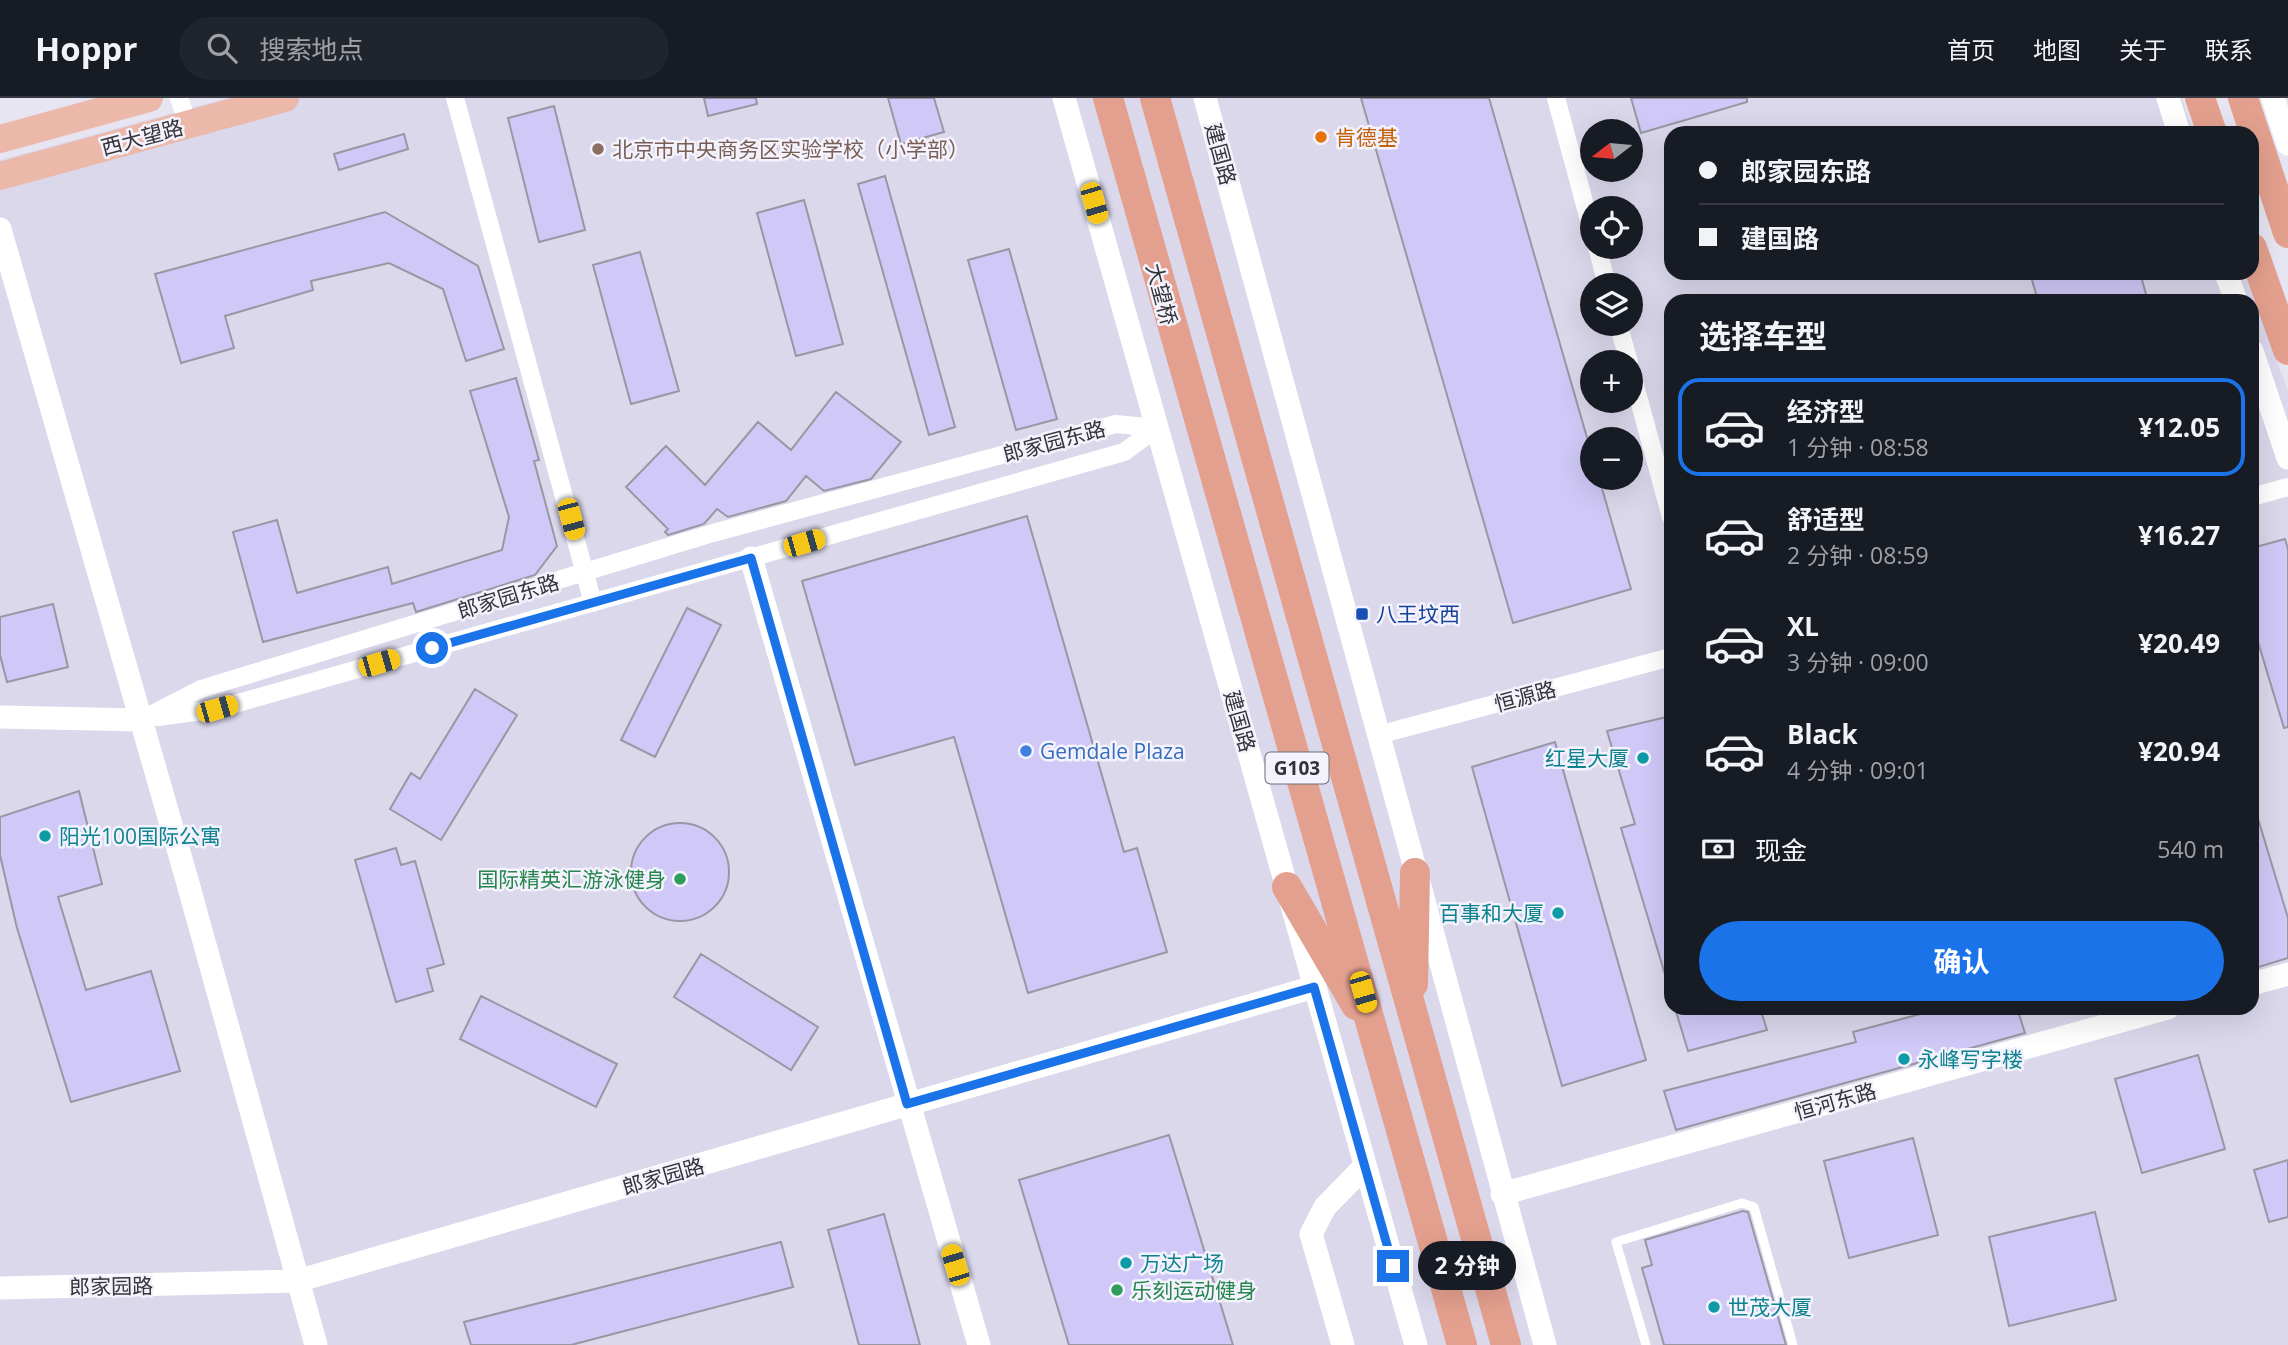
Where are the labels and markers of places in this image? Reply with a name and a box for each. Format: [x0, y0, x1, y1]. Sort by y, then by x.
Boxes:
place label: 肯德基 [1335, 123, 1398, 151]
marker: 肯德基 [1313, 129, 1329, 145]
place label: 北京市中央商务区实验学校（小学部） [612, 135, 969, 163]
marker: 北京市中央商务区实验学校（小学部） [590, 141, 606, 157]
place label: 八王坟西 [1376, 600, 1460, 628]
marker: 八王坟西 [1354, 606, 1370, 622]
place label: Gemdale Plaza [1040, 737, 1185, 765]
marker: Gemdale Plaza [1018, 743, 1034, 759]
place label: 红星大厦 [1545, 744, 1629, 772]
marker: 红星大厦 [1635, 750, 1651, 766]
place label: 阳光100国际公寓 [59, 822, 221, 850]
marker: 阳光100国际公寓 [37, 828, 53, 844]
place label: 国际精英汇游泳健身 [477, 865, 666, 893]
marker: 国际精英汇游泳健身 [672, 871, 688, 887]
place label: 百事和大厦 [1439, 899, 1544, 927]
marker: 百事和大厦 [1550, 905, 1566, 921]
place label: 永峰写字楼 [1918, 1045, 2023, 1073]
marker: 永峰写字楼 [1896, 1051, 1912, 1067]
place label: 万达广场 [1140, 1249, 1224, 1277]
marker: 万达广场 [1118, 1255, 1134, 1271]
place label: 乐刻运动健身 [1131, 1276, 1257, 1304]
marker: 乐刻运动健身 [1109, 1282, 1125, 1298]
place label: 世茂大厦 [1728, 1293, 1812, 1321]
marker: 世茂大厦 [1706, 1299, 1722, 1315]

